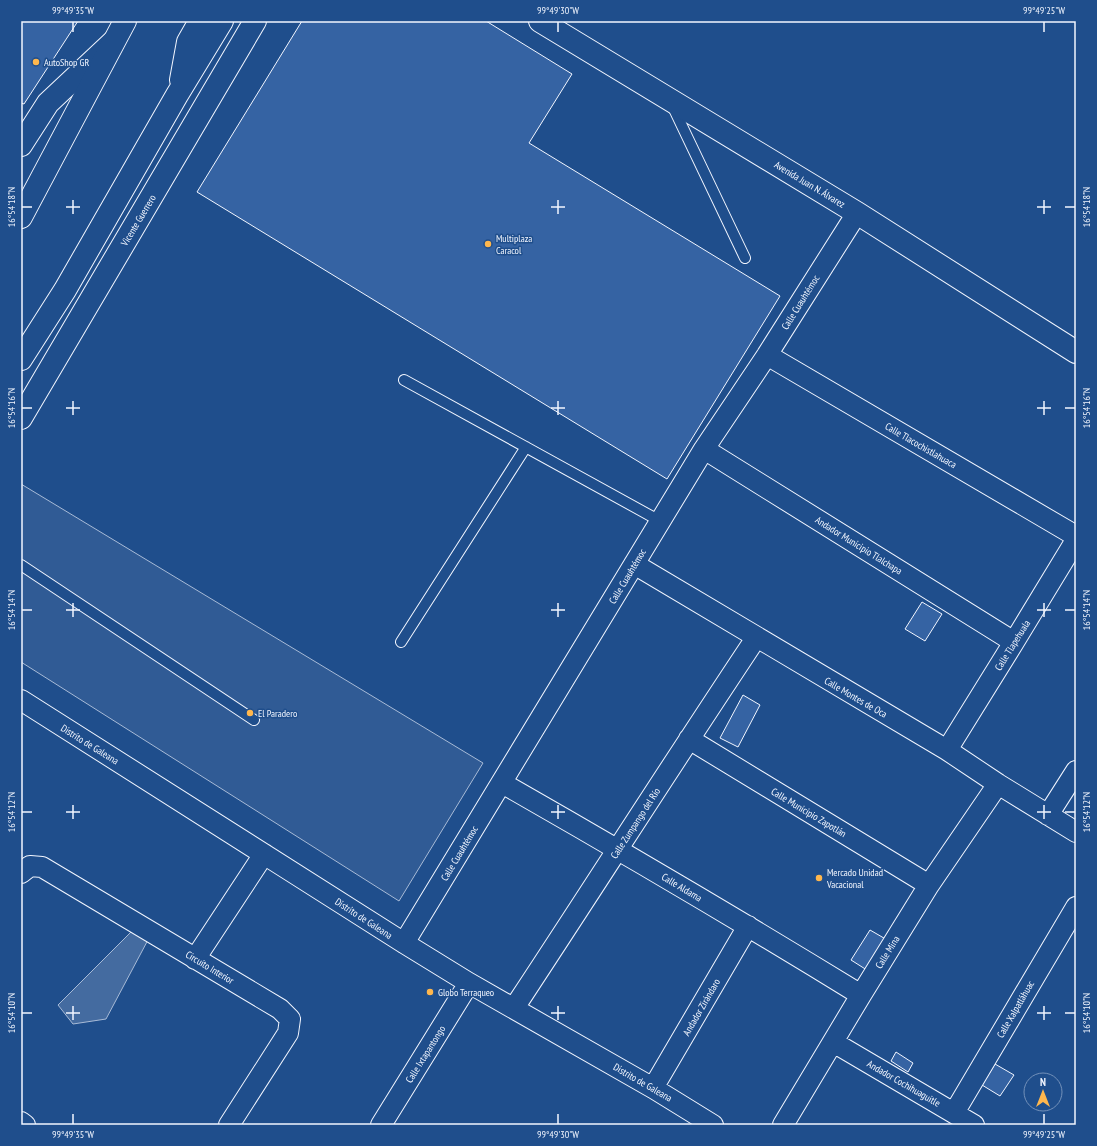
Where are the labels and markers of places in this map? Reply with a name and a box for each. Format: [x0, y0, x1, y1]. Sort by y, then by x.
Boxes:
place label: AutoShop GR [44, 56, 89, 69]
marker: AutoShop GR [31, 57, 41, 67]
place label: Multiplaza Caracol [496, 232, 532, 257]
marker: Multiplaza Caracol [483, 239, 493, 249]
place label: El Paradero [258, 707, 297, 720]
marker: El Paradero [245, 708, 255, 718]
place label: Mercado Unidad Vacacional [826, 866, 883, 891]
marker: Mercado Unidad Vacacional [814, 873, 824, 883]
place label: Globo Terraqueo [438, 986, 494, 999]
marker: Globo Terraqueo [425, 987, 435, 997]

